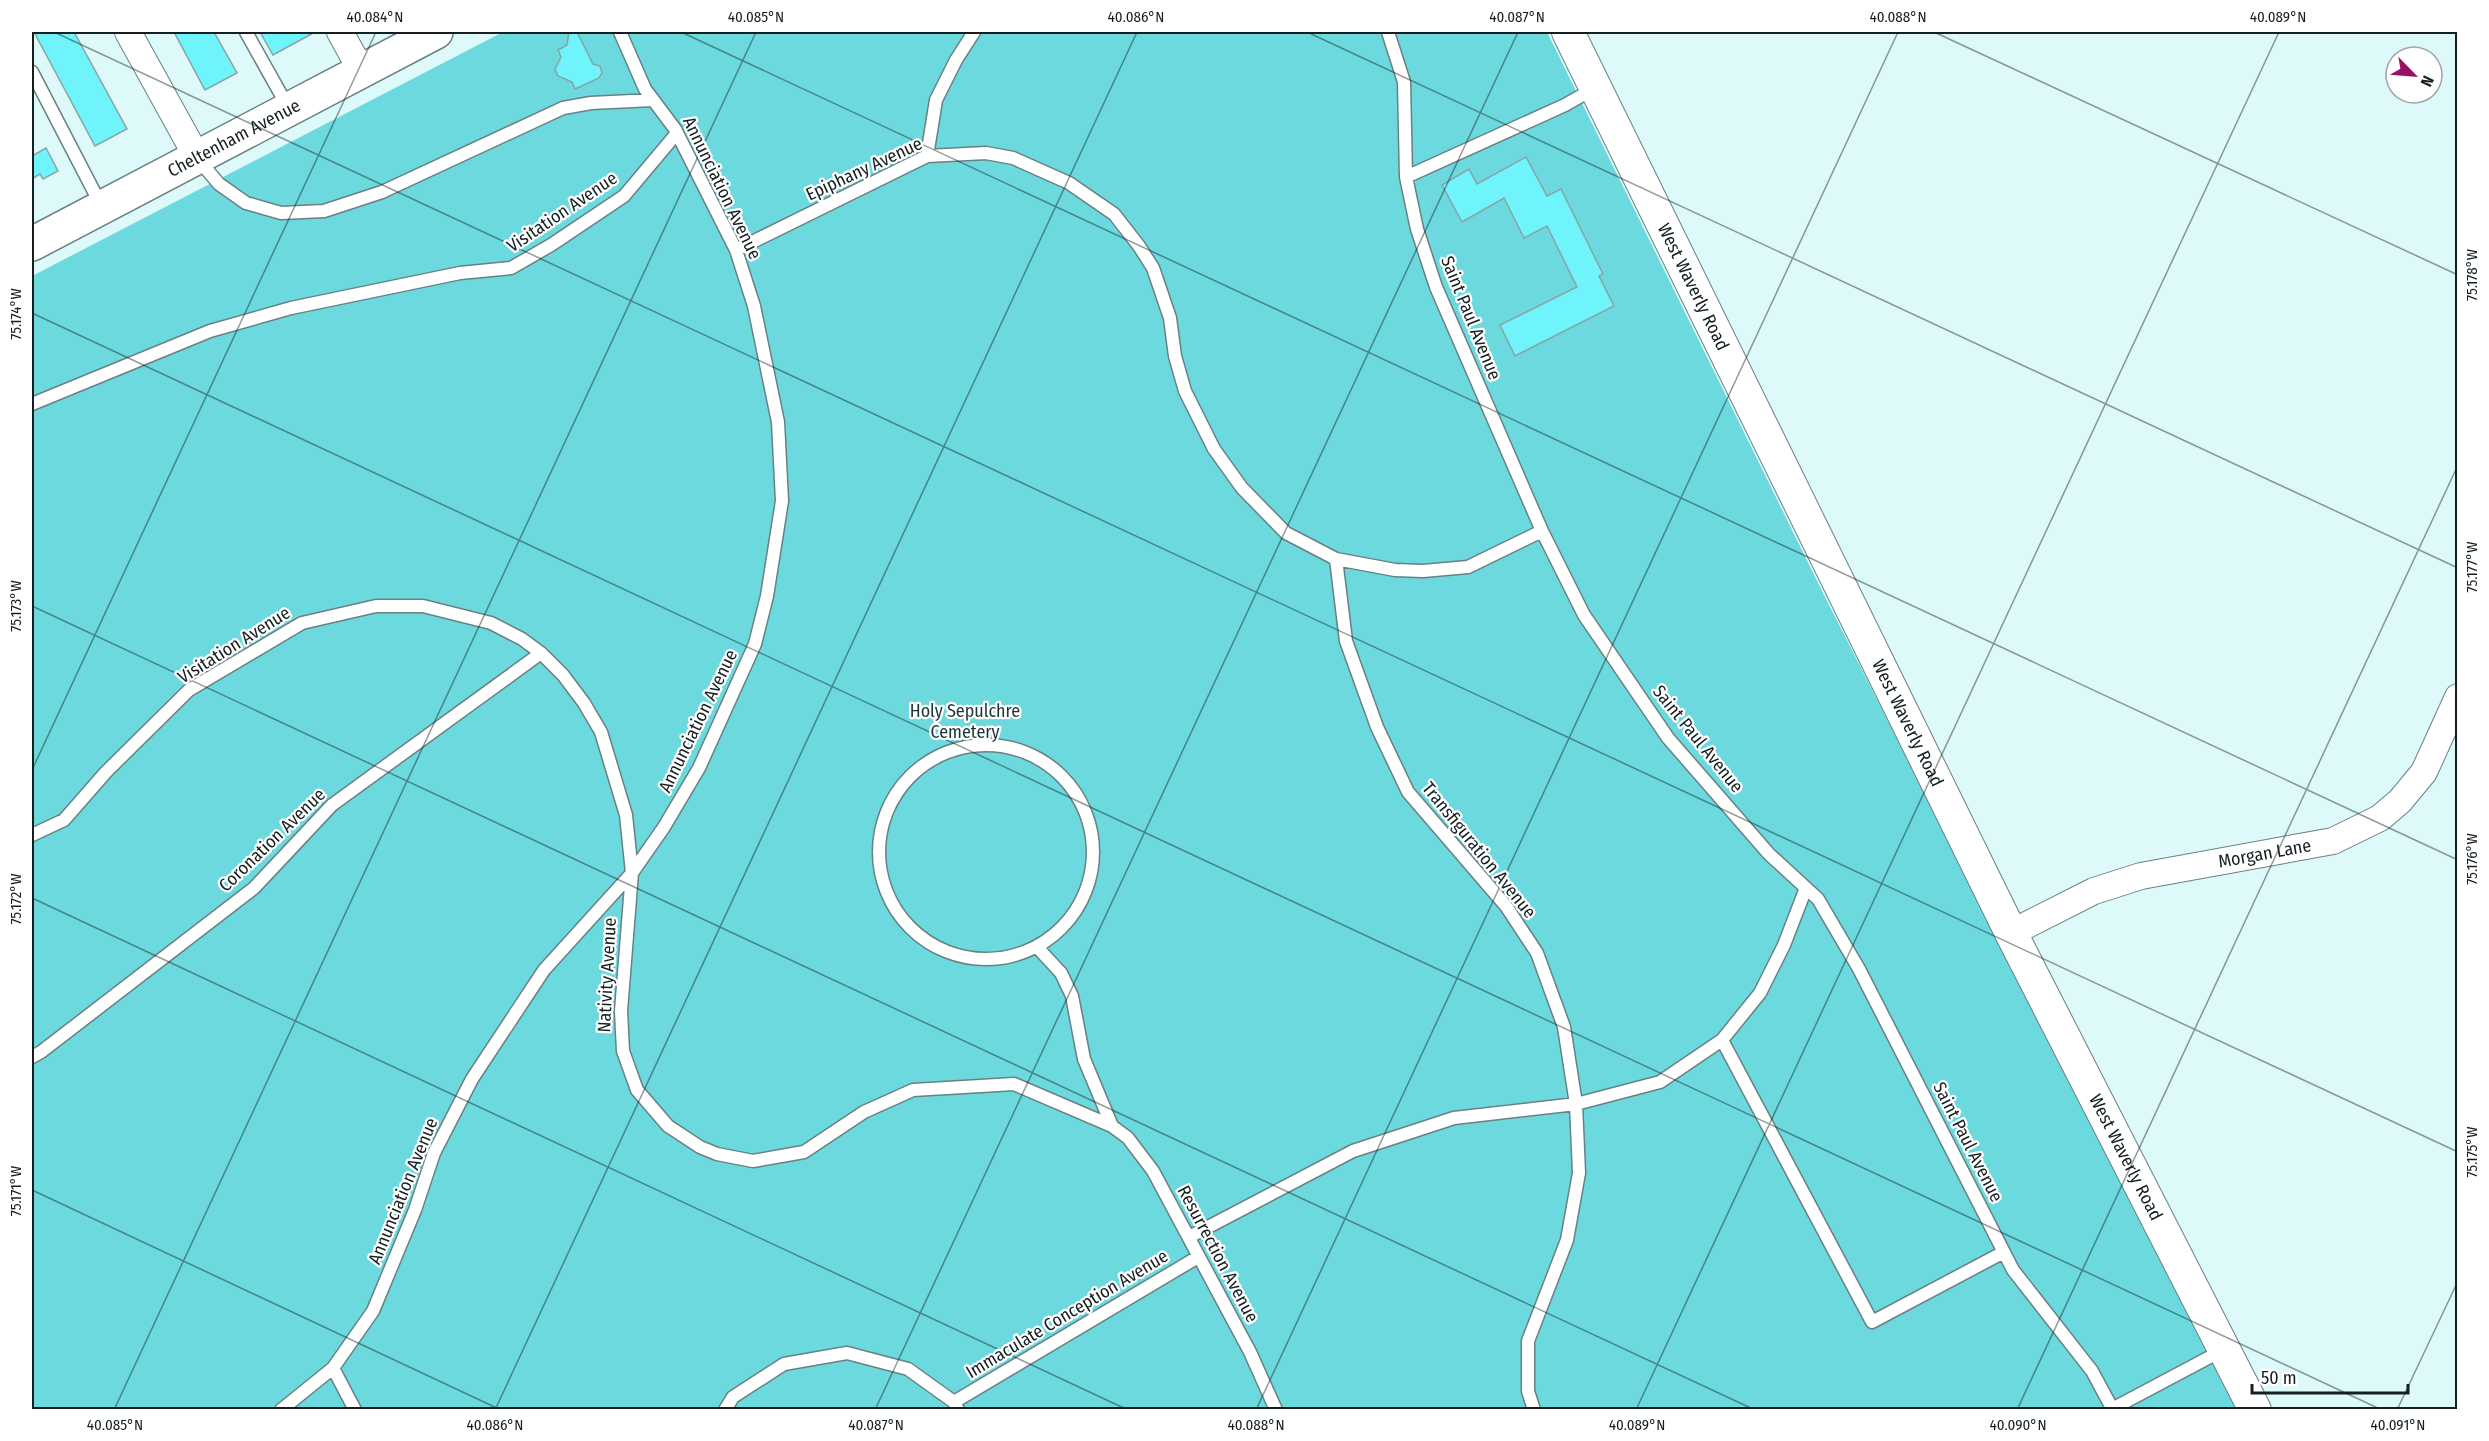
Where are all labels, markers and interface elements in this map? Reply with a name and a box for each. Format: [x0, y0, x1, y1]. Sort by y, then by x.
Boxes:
text: 40.084°N [347, 8, 403, 26]
text: 40.085°N [728, 8, 784, 26]
text: 40.086°N [1108, 8, 1164, 26]
text: 40.087°N [1489, 8, 1545, 26]
text: 40.088°N [1869, 8, 1927, 26]
text: 40.089°N [2250, 8, 2306, 26]
north arrow [2384, 45, 2444, 105]
text: N [2417, 73, 2438, 89]
street label: Cheltenham Avenue [164, 94, 304, 182]
street label: Annunciation Avenue [678, 113, 766, 263]
street label: Epiphany Avenue [802, 132, 926, 206]
street label: Visitation Avenue [503, 167, 621, 257]
street label: West Waverly Road [1653, 220, 1734, 354]
text: 75.178°W [2463, 249, 2481, 301]
street label: Saint Paul Avenue [1436, 253, 1506, 383]
text: 75.174°W [7, 288, 25, 340]
text: 75.177°W [2463, 542, 2481, 592]
text: 75.173°W [7, 580, 25, 632]
street label: Visitation Avenue [174, 602, 294, 688]
street label: Annunciation Avenue [654, 646, 742, 796]
street label: West Waverly Road [1867, 656, 1948, 790]
street label: Saint Paul Avenue [1648, 681, 1748, 797]
park label: Holy Sepulchre Cemetery [910, 700, 1020, 743]
street label: Transfiguration Avenue [1417, 777, 1541, 923]
street label: Coronation Avenue [214, 784, 330, 896]
text: 75.176°W [2463, 833, 2481, 885]
street label: Morgan Lane [2216, 834, 2313, 873]
text: 75.172°W [7, 873, 25, 925]
street label: Nativity Avenue [593, 917, 621, 1033]
street label: Saint Paul Avenue [1928, 1078, 2008, 1206]
street label: West Waverly Road [2084, 1091, 2167, 1224]
street label: Annunciation Avenue [364, 1114, 442, 1267]
text: 75.175°W [2463, 1126, 2481, 1178]
text: 75.171°W [7, 1166, 25, 1216]
street label: Resurrection Avenue [1173, 1182, 1263, 1326]
street label: Immaculate Conception Avenue [962, 1245, 1172, 1383]
scale bar [2252, 1357, 2408, 1395]
text: 50 m [2261, 1367, 2297, 1389]
text: 40.085°N [87, 1416, 143, 1434]
text: 40.086°N [467, 1416, 523, 1434]
text: 40.087°N [848, 1416, 904, 1434]
text: 40.088°N [1227, 1416, 1285, 1434]
text: 40.089°N [1609, 1416, 1665, 1434]
text: 40.090°N [1989, 1416, 2047, 1434]
text: 40.091°N [2371, 1416, 2425, 1434]

